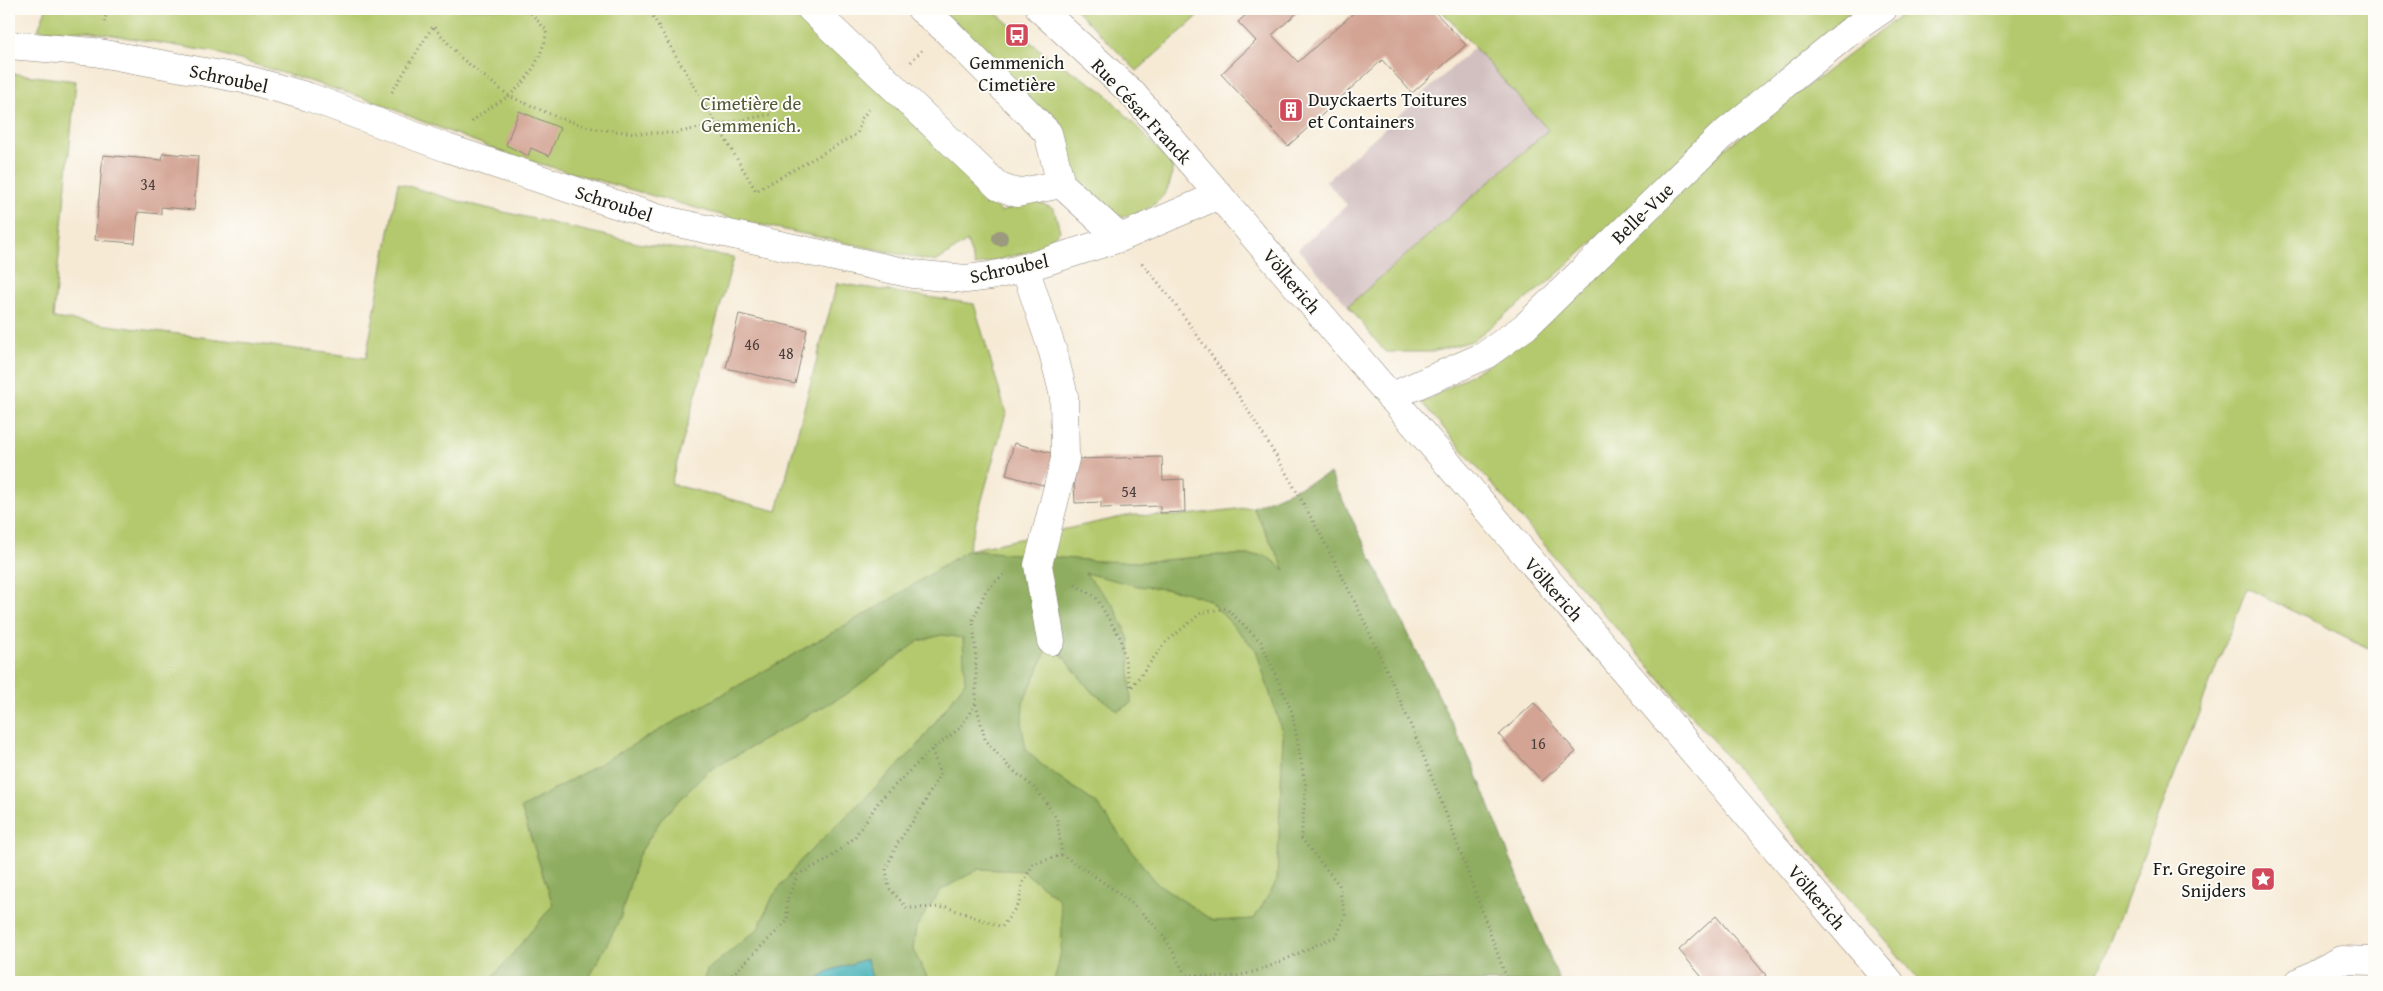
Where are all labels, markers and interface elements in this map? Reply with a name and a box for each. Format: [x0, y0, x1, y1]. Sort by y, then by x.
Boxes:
bus stop icon: Gemmenich Cimetière [1004, 22, 1030, 48]
place label: Gemmenich Cimetière [970, 48, 1065, 98]
street label: Rue César Franck [1085, 52, 1199, 171]
street label: Schroubel [187, 56, 271, 100]
place label: Duyckaerts Toitures et Containers [1308, 85, 1467, 135]
park label: Cimetière de Gemmenich. [701, 89, 801, 139]
building icon: Duyckaerts Toitures et Containers [1278, 97, 1304, 123]
house number: 34 [140, 172, 156, 196]
street label: Belle-Vue [1604, 176, 1680, 250]
street label: Schroubel [572, 177, 656, 229]
street label: Völkerich [1256, 242, 1328, 320]
street label: Schroubel [967, 246, 1051, 290]
house number: 46 [744, 332, 760, 356]
house number: 48 [778, 341, 794, 365]
house number: 54 [1121, 479, 1137, 503]
street label: Völkerich [1518, 551, 1590, 628]
house number: 16 [1530, 731, 1546, 755]
place label: Fr. Gregoire Snijders [2153, 854, 2246, 904]
street label: Völkerich [1781, 858, 1853, 936]
place icon: Fr. Gregoire Snijders [2250, 866, 2276, 892]

